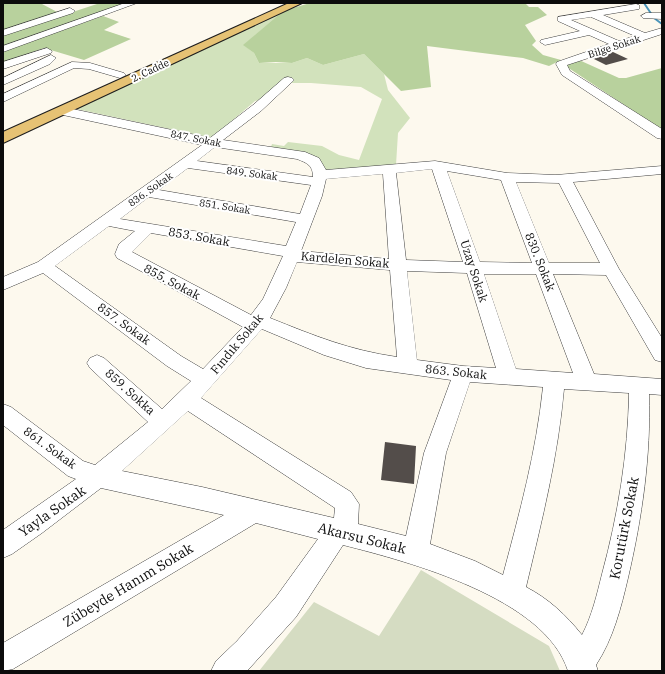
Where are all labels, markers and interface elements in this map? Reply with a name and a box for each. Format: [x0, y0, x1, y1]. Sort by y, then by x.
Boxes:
street label: Bilge Sokak [586, 32, 642, 61]
street label: 2. Cadde [129, 56, 171, 85]
street label: 847. Sokak [169, 127, 223, 150]
street label: 849. Sokak [226, 164, 279, 183]
street label: 836. Sokak [125, 169, 175, 210]
street label: 851. Sokak [198, 196, 252, 217]
street label: 853. Sokak [167, 224, 231, 249]
street label: 830. Sokak [522, 230, 559, 293]
street label: Uzay Sokak [457, 238, 492, 304]
street label: Kardelen Sokak [300, 248, 390, 271]
street label: 855. Sokak [141, 260, 203, 303]
street label: 857. Sokak [95, 299, 154, 348]
street label: Fındık Sokak [207, 311, 266, 377]
street label: 863. Sokak [424, 361, 488, 382]
street label: 859. Sokka [102, 365, 159, 418]
street label: 861. Sokak [21, 423, 80, 472]
street label: Korutürk Sokak [605, 474, 643, 581]
street label: Yayla Sokak [15, 481, 90, 541]
street label: Akarsu Sokak [316, 518, 409, 558]
street label: Zübeyde Hanım Sokak [60, 539, 197, 631]

